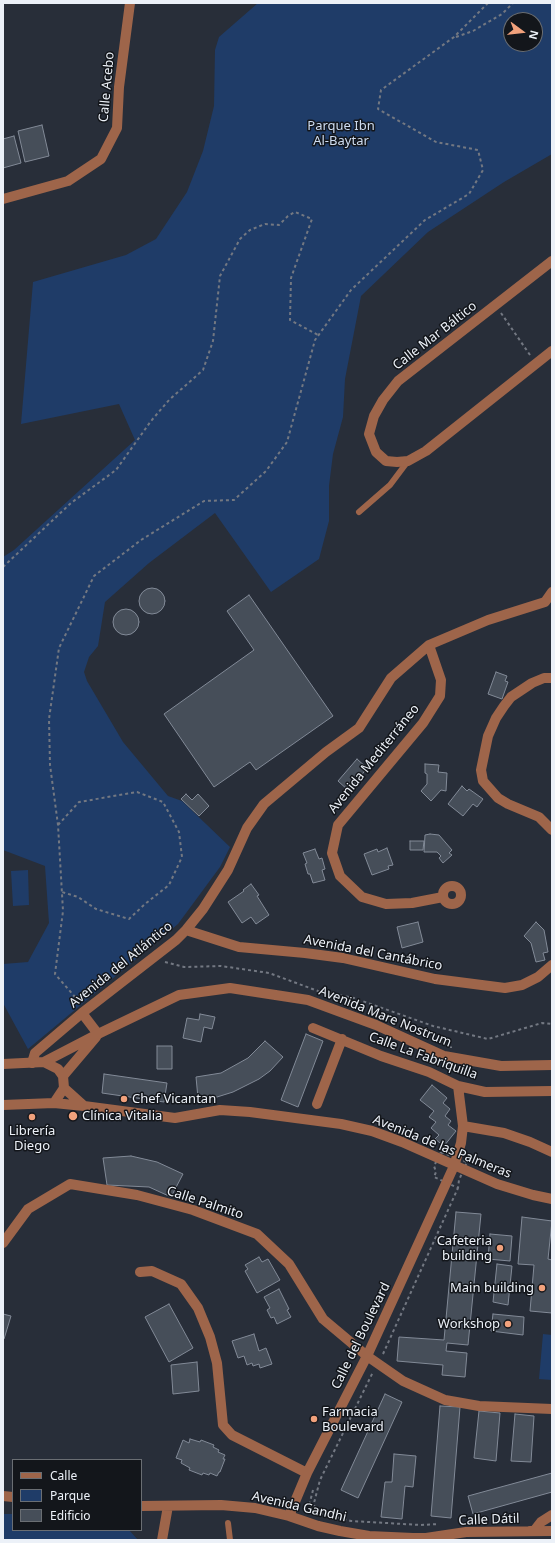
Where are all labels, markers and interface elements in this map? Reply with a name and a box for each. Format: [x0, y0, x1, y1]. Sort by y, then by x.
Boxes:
north arrow [503, 12, 543, 52]
text: N [526, 29, 543, 41]
street label: Calle Acebo [96, 51, 118, 123]
park label: Parque Ibn Al-Baytar [307, 118, 375, 149]
street label: Calle Mar Báltico [390, 298, 480, 374]
street label: Avenida Mediterráneo [325, 701, 423, 817]
street label: Avenida del Atlántico [66, 919, 176, 1011]
street label: Avenida del Cantábrico [302, 932, 444, 974]
street label: Avenida Mare Nostrum [317, 983, 453, 1051]
street label: Calle La Fabriquilla [367, 1029, 479, 1083]
place label: Chef Vicantan [132, 1091, 216, 1107]
marker: Chef Vicantan [119, 1094, 129, 1104]
place label: Clínica Vitalia [82, 1108, 162, 1124]
marker: Clínica Vitalia [67, 1110, 79, 1122]
marker: Librería Diego [27, 1112, 37, 1122]
street label: Avenida de las Palmeras [371, 1112, 513, 1182]
place label: Librería Diego [9, 1123, 55, 1154]
street label: Calle Palmito [165, 1183, 245, 1223]
place label: Cafeteria building [437, 1233, 492, 1264]
marker: Cafeteria building [495, 1243, 505, 1253]
street label: Calle del Boulevard [328, 1280, 394, 1392]
place label: Main building [450, 1280, 534, 1296]
marker: Main building [537, 1283, 547, 1293]
place label: Workshop [438, 1316, 500, 1332]
marker: Workshop [503, 1319, 513, 1329]
place label: Farmacia Boulevard [322, 1404, 384, 1435]
marker: Farmacia Boulevard [309, 1414, 319, 1424]
legend [12, 1459, 142, 1531]
text: Calle [50, 1467, 77, 1484]
text: Parque [50, 1487, 90, 1504]
street label: Avenida Gandhi [250, 1489, 348, 1525]
text: Edificio [50, 1507, 91, 1524]
street label: Calle Dátil [458, 1511, 520, 1529]

